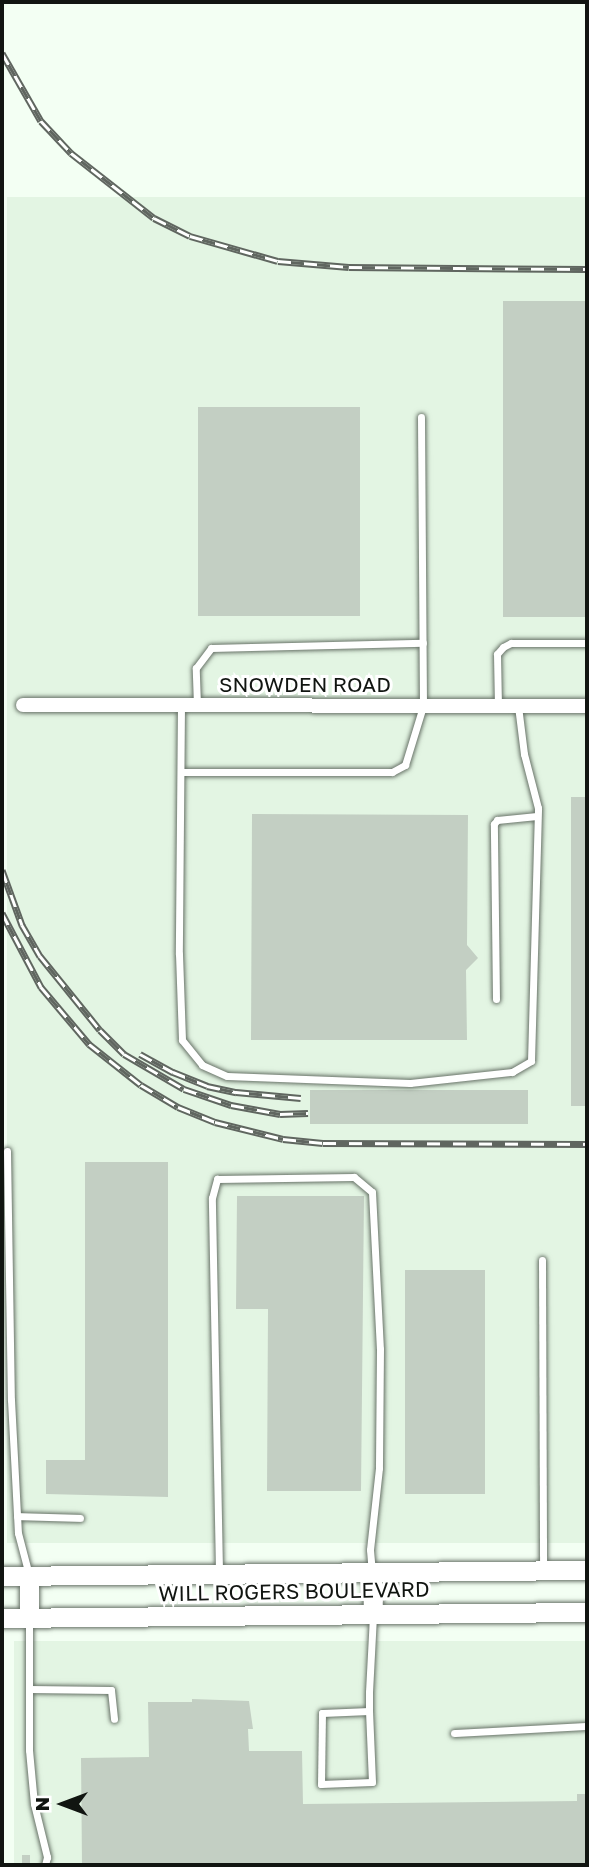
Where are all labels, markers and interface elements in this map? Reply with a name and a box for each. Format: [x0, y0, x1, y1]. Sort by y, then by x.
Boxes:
street label: SNOWDEN ROAD [219, 671, 391, 697]
street label: WILL ROGERS BOULEVARD [158, 1576, 430, 1606]
north arrow [28, 1769, 98, 1839]
text: N [30, 1797, 53, 1811]

